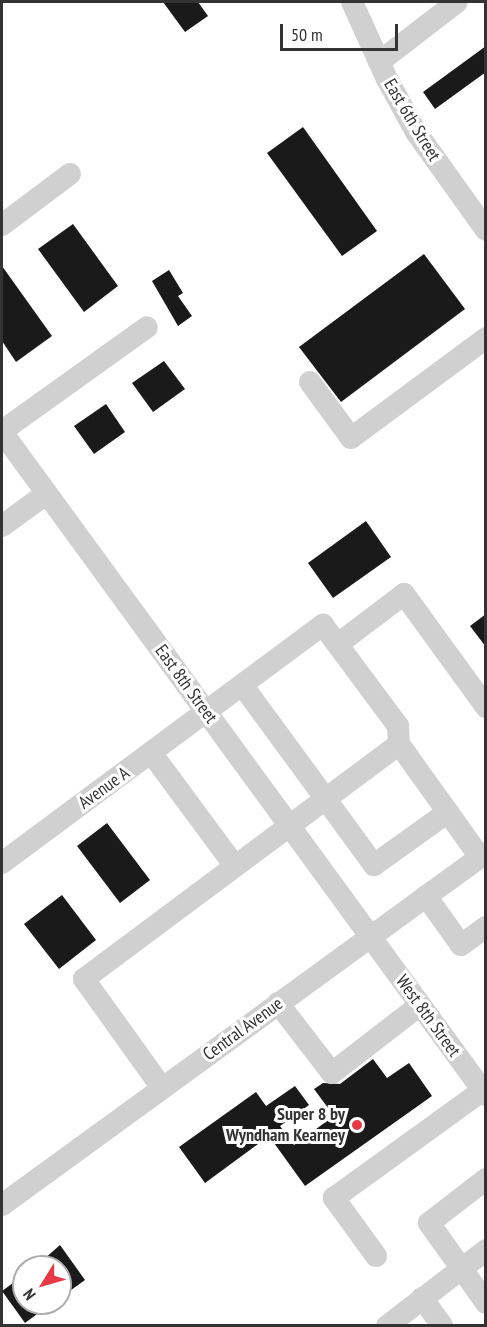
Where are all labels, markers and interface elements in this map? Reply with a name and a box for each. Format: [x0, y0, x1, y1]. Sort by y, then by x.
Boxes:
scale bar [283, 12, 402, 50]
text: 50 m [291, 23, 323, 46]
street label: East 6th Street [379, 75, 445, 165]
street label: East 8th Street [150, 641, 222, 727]
street label: Avenue A [74, 762, 134, 814]
street label: West 8th Street [391, 971, 465, 1061]
street label: Central Avenue [199, 993, 287, 1065]
place label: Super 8 by Wyndham Kearney [226, 1104, 345, 1146]
marker: Super 8 by Wyndham Kearney [350, 1118, 364, 1132]
north arrow [12, 1255, 72, 1315]
text: N [19, 1285, 40, 1304]

